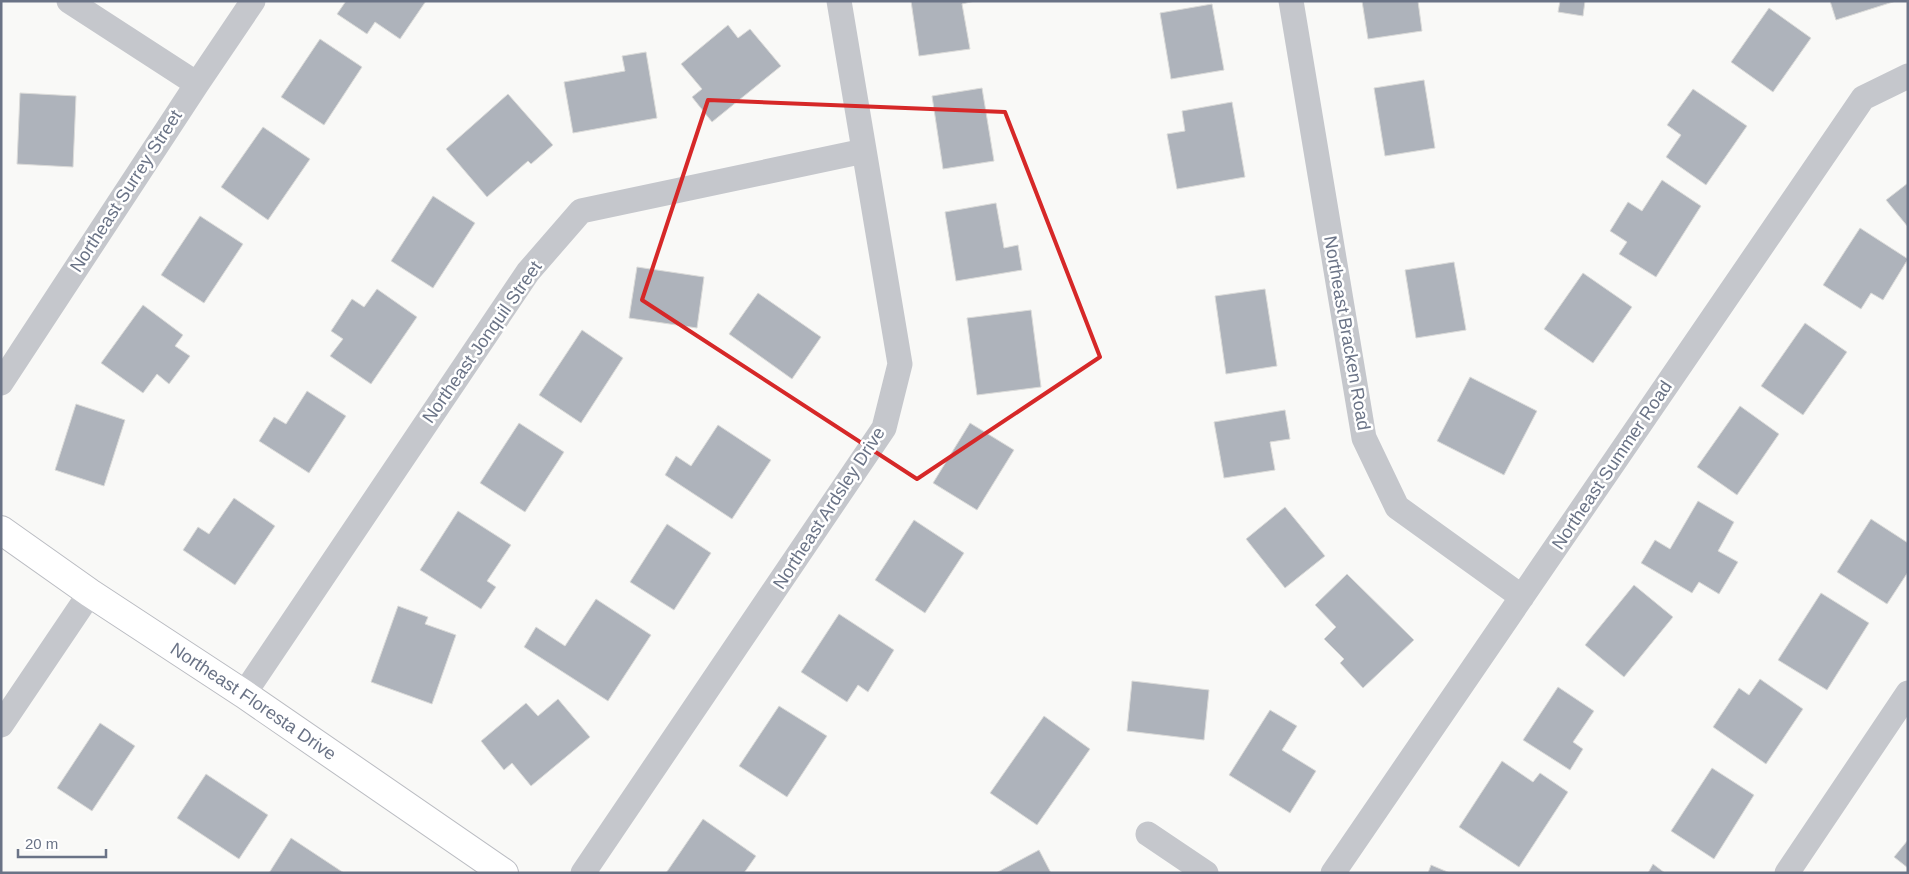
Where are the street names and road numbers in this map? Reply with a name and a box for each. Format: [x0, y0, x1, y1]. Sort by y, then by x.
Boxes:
street label: Northeast Surrey Street [66, 106, 186, 276]
street label: Northeast Bracken Road [1320, 234, 1374, 432]
street label: Northeast Jonquil Street [418, 257, 546, 427]
street label: Northeast Summer Road [1548, 377, 1676, 553]
street label: Northeast Ardsley Drive [769, 423, 889, 593]
street label: Northeast Floresta Drive [167, 639, 340, 764]

